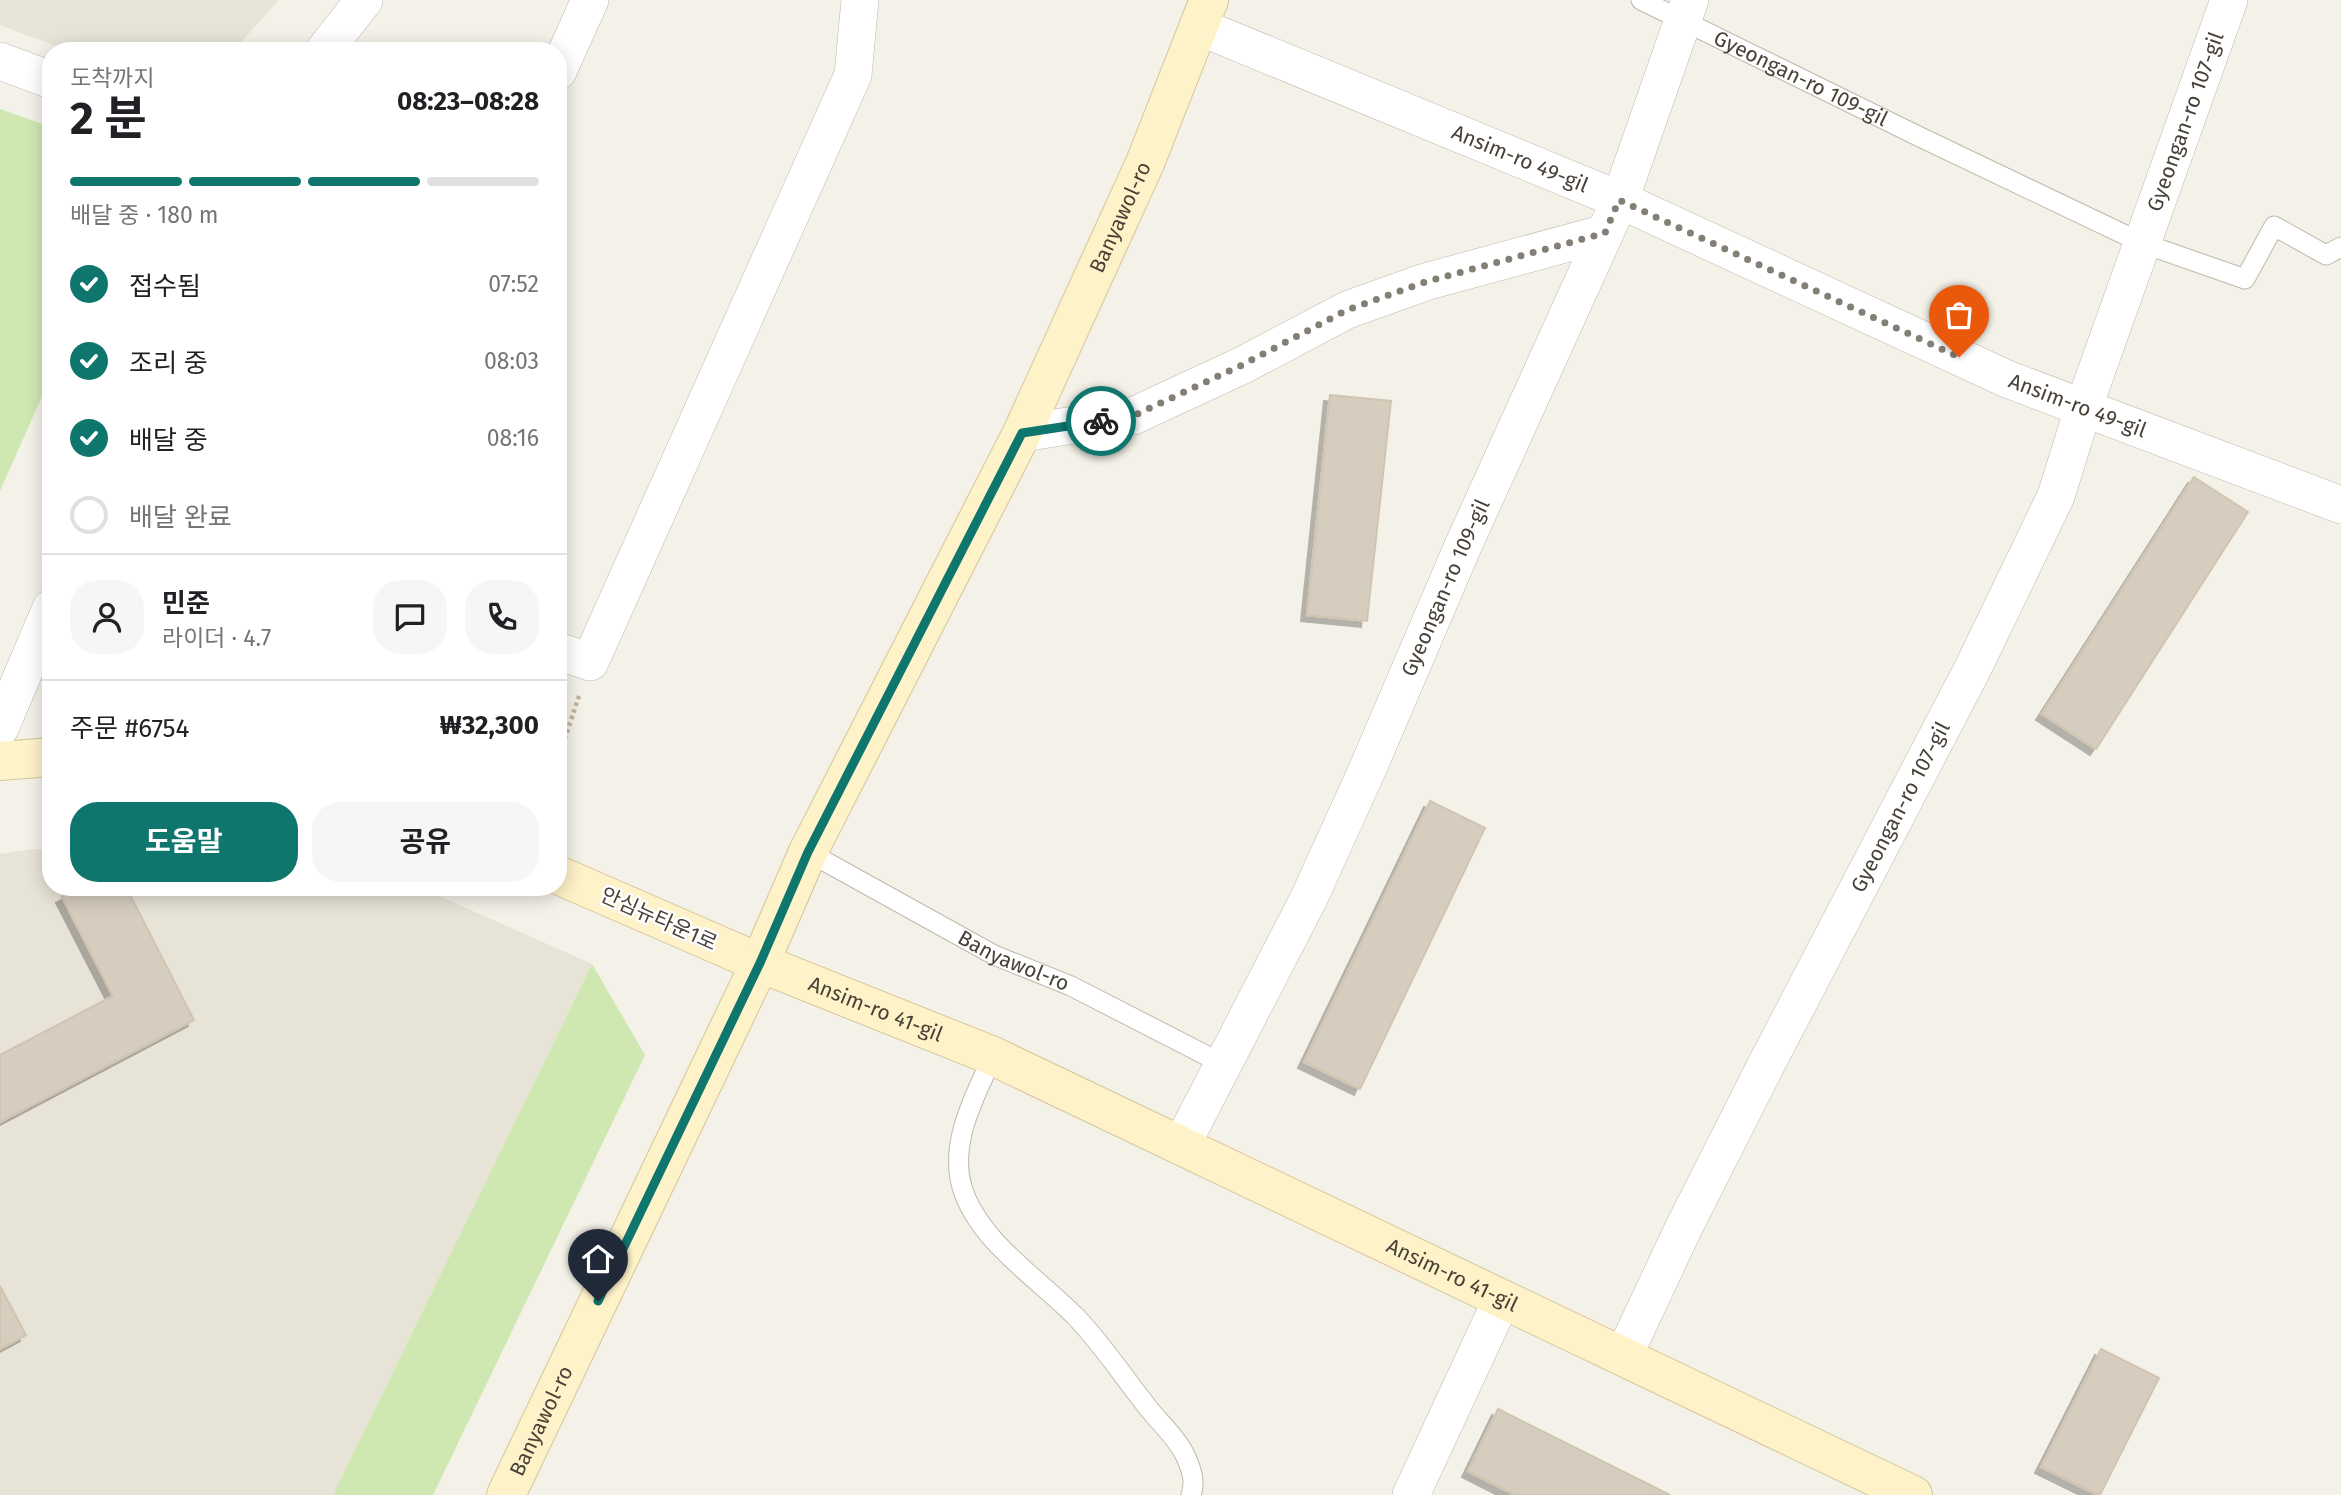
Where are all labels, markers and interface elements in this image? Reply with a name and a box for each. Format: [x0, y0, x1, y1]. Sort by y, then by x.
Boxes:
street label: Gyeongan-ro 109-gil [1709, 25, 1892, 132]
street label: Gyeongan-ro 107-gil [2142, 28, 2230, 215]
text: 도착까지 [70, 64, 155, 92]
text: 08:23–08:28 [397, 86, 539, 117]
text: 2 분 [70, 91, 147, 146]
street label: Ansim-ro 49-gil [1448, 119, 1592, 198]
street label: Banyawol-ro [1084, 158, 1157, 277]
text: 배달 중 · 180 m [70, 201, 219, 229]
icon: check [70, 265, 108, 303]
text: 07:52 [488, 270, 539, 298]
text: 접수됨 [129, 271, 201, 302]
pin [1929, 285, 1989, 357]
icon: bag [1940, 296, 1978, 334]
icon: check [70, 342, 108, 380]
text: 08:03 [484, 347, 539, 375]
text: 조리 중 [129, 348, 208, 379]
street label: Ansim-ro 49-gil [2005, 368, 2150, 443]
courier [1066, 386, 1136, 456]
icon: bike [1082, 402, 1120, 440]
icon: check [70, 419, 108, 457]
text: 08:16 [487, 424, 539, 452]
text: 배달 중 [129, 425, 208, 456]
street label: Gyeongan-ro 109-gil [1396, 495, 1496, 680]
text: 배달 완료 [129, 502, 232, 533]
button: person [70, 580, 144, 654]
button: chat [373, 580, 447, 654]
button: phone [465, 580, 539, 654]
text: 민준 [162, 588, 210, 619]
text: 라이더 · 4.7 [162, 624, 271, 652]
text: ₩32,300 [440, 710, 539, 741]
text: 주문 #6754 [70, 713, 189, 744]
street label: Gyeongan-ro 107-gil [1845, 717, 1956, 897]
button: 도움말 [70, 802, 298, 882]
button: 공유 [312, 802, 539, 882]
street label: 안심뉴타운1로 [597, 882, 721, 956]
street label: Banyawol-ro [953, 925, 1073, 997]
street label: Ansim-ro 41-gil [805, 971, 947, 1048]
pin [568, 1229, 628, 1301]
street label: Ansim-ro 41-gil [1382, 1233, 1522, 1318]
icon: home [579, 1240, 617, 1278]
street label: Banyawol-ro [504, 1362, 579, 1480]

